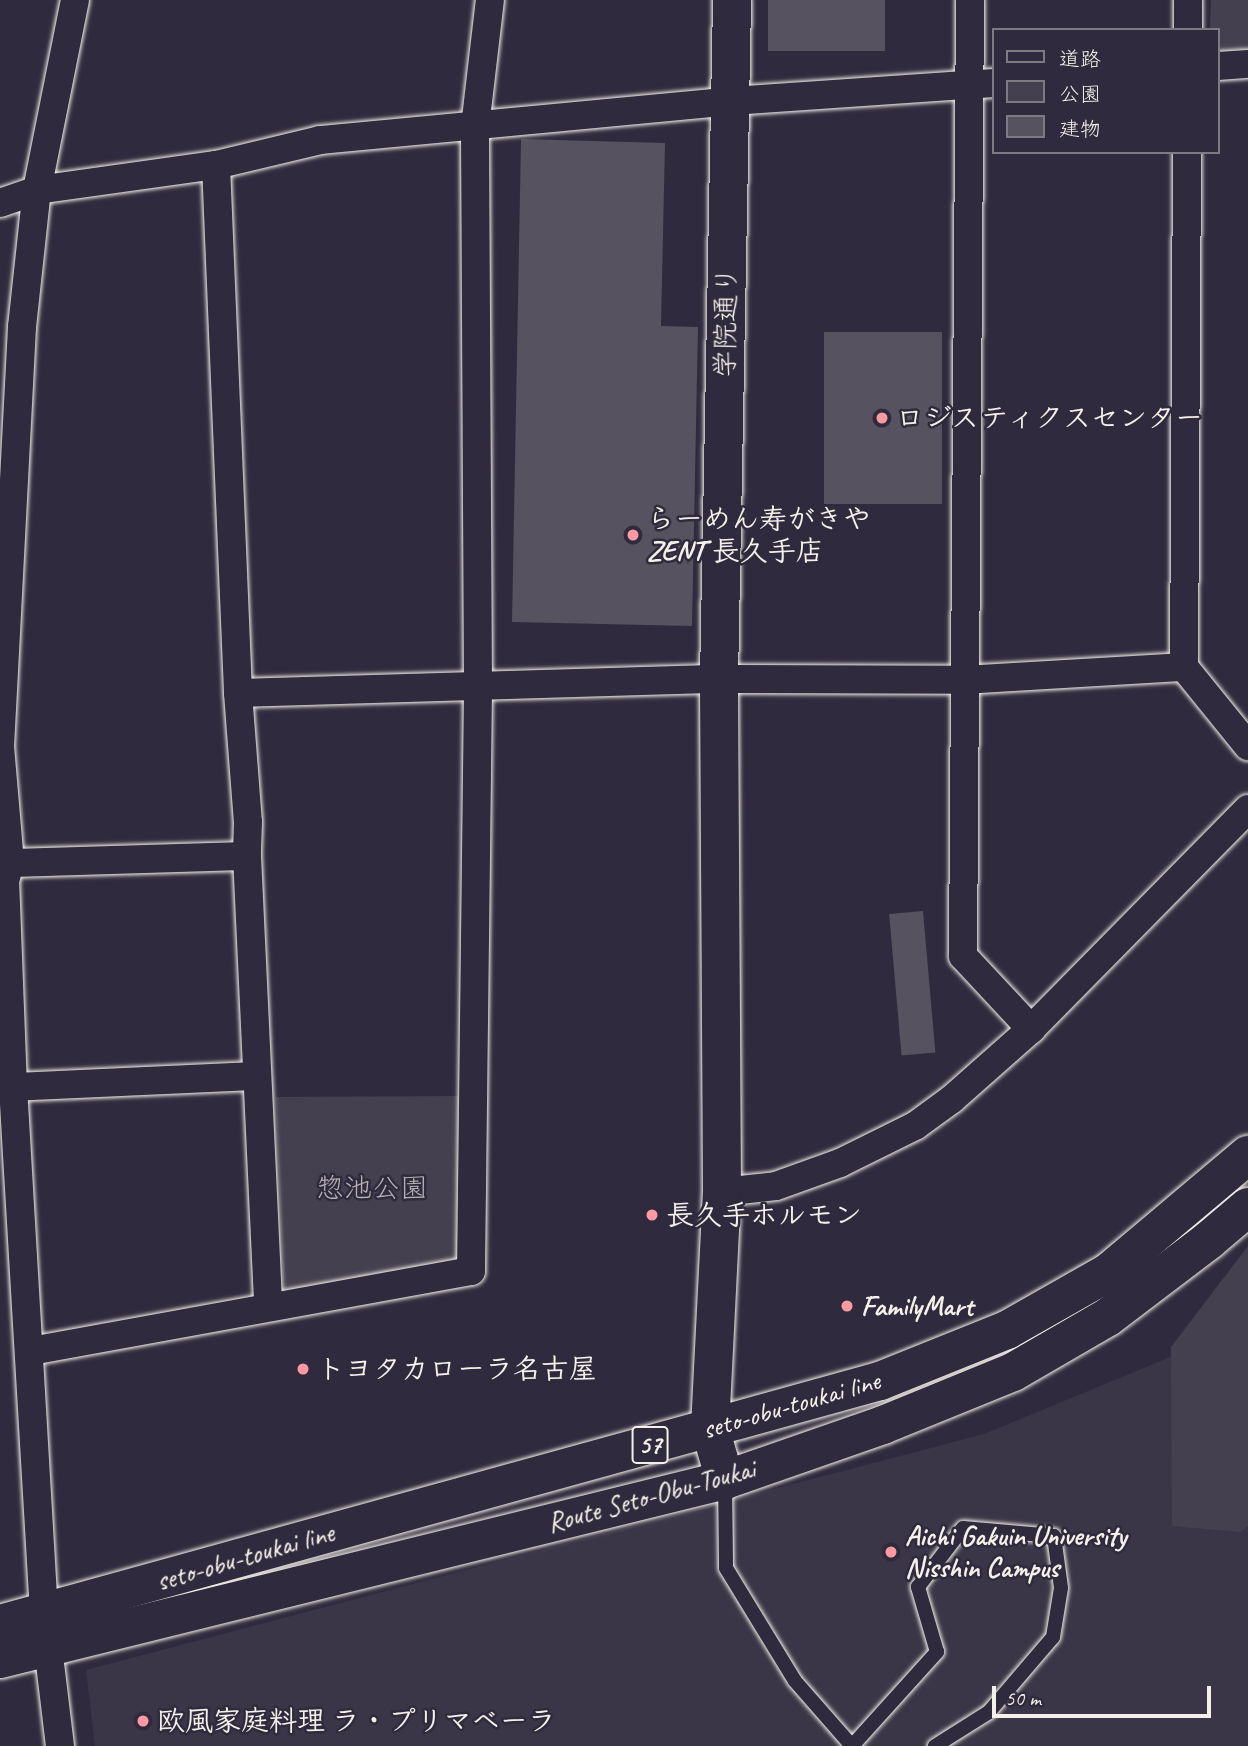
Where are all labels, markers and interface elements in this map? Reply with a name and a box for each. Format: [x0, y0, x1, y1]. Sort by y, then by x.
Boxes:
legend [992, 28, 1220, 154]
text: 道路 [1059, 46, 1101, 72]
text: 公園 [1059, 81, 1101, 107]
text: 建物 [1059, 116, 1101, 142]
street label: 学院通り [708, 266, 744, 378]
place label: ロジスティクスセンター [896, 401, 1204, 435]
marker: ロジスティクスセンター [874, 410, 890, 426]
place label: らーめん寿がきや ZENT 長久手店 [647, 502, 871, 568]
marker: らーめん寿がきや ZENT 長久手店 [625, 527, 641, 543]
park label: 惣池公園 [316, 1171, 428, 1205]
place label: 長久手ホルモン [666, 1198, 862, 1232]
marker: 長久手ホルモン [644, 1207, 660, 1223]
place label: FamilyMart [861, 1289, 973, 1323]
marker: FamilyMart [839, 1298, 855, 1314]
place label: トヨタカローラ名古屋 [317, 1352, 597, 1386]
marker: トヨタカローラ名古屋 [295, 1361, 311, 1377]
street label: seto-obu-toukai line [698, 1364, 884, 1446]
road number: 57 [631, 1422, 669, 1468]
street label: Route Seto-Obu-Toukai [544, 1452, 758, 1540]
street label: seto-obu-toukai line [152, 1516, 338, 1598]
place label: Aichi Gakuin University Nisshin Campus [905, 1519, 1127, 1585]
marker: Aichi Gakuin University Nisshin Campus [883, 1544, 899, 1560]
scale bar [996, 1672, 1215, 1716]
text: 50 m [1005, 1685, 1041, 1711]
place label: 欧風家庭料理 ラ・プリマベーラ [157, 1704, 556, 1738]
marker: 欧風家庭料理 ラ・プリマベーラ [135, 1713, 151, 1729]

